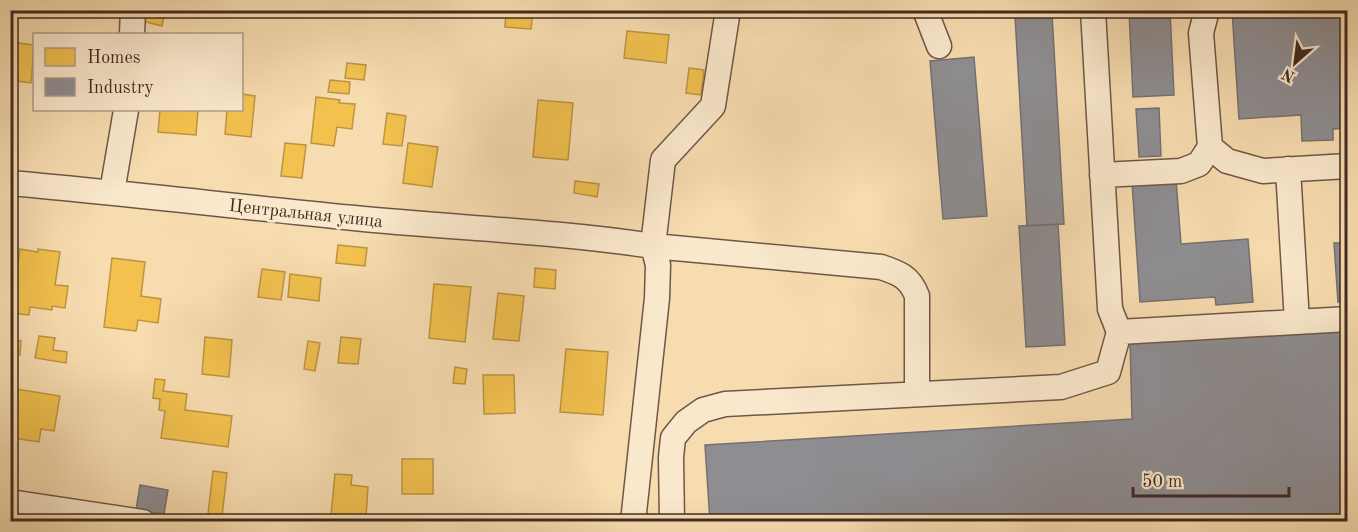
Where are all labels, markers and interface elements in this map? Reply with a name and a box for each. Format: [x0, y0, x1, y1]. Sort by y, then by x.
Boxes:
legend [33, 33, 243, 111]
north arrow [1265, 33, 1325, 93]
text: Homes [87, 49, 141, 67]
text: N [1279, 64, 1298, 84]
text: Industry [87, 79, 154, 97]
street label: Центральная улица [228, 197, 384, 231]
scale bar [1133, 460, 1289, 498]
text: 50 m [1142, 473, 1182, 491]

